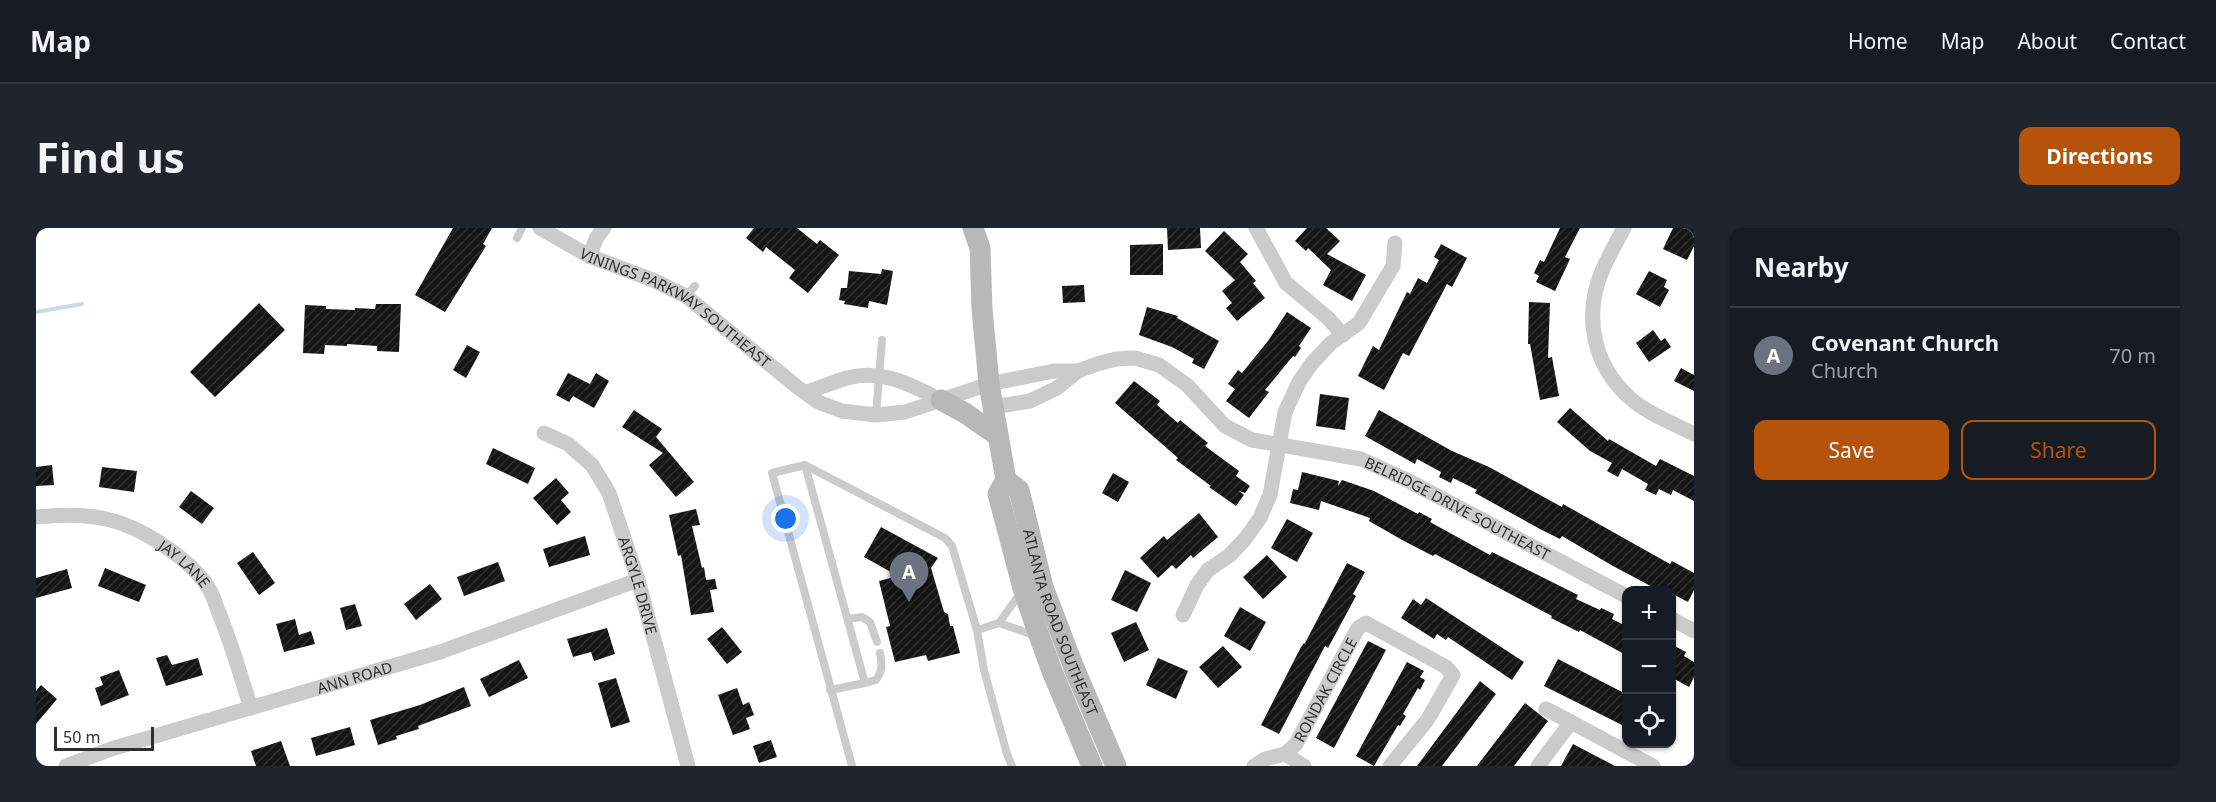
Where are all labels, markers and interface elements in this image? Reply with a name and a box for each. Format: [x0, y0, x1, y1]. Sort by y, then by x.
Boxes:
text: Map [30, 22, 91, 60]
text: Home [1848, 27, 1908, 55]
text: Map [1941, 27, 1984, 55]
text: About [2017, 27, 2077, 55]
text: Contact [2110, 27, 2186, 55]
button: Directions [2019, 127, 2180, 185]
text: Find us [36, 128, 185, 185]
street label: VININGS PARKWAY SOUTHEAST [576, 243, 776, 372]
text: Nearby [1754, 249, 1849, 285]
text: Covenant Church [1811, 327, 1999, 357]
text: A [1767, 342, 1780, 369]
text: 70 m [2109, 342, 2156, 369]
text: Church [1811, 357, 1878, 384]
button: Save [1754, 420, 1949, 480]
button: Share [1961, 420, 2156, 480]
street label: BELRIDGE DRIVE SOUTHEAST [1362, 452, 1554, 564]
your location [771, 504, 800, 533]
street label: ATLANTA ROAD SOUTHEAST [1019, 527, 1103, 719]
street label: JAY LANE [153, 534, 215, 591]
street label: ARGYLE DRIVE [614, 534, 662, 637]
pin: A [890, 552, 928, 602]
map controls [1622, 586, 1676, 748]
button: + [1622, 586, 1676, 640]
street label: RONDAK CIRCLE [1289, 634, 1361, 745]
button: − [1622, 640, 1676, 694]
street label: ANN ROAD [314, 657, 395, 698]
button: locate [1622, 694, 1676, 748]
scale bar [54, 724, 154, 752]
text: 50 m [63, 726, 100, 748]

